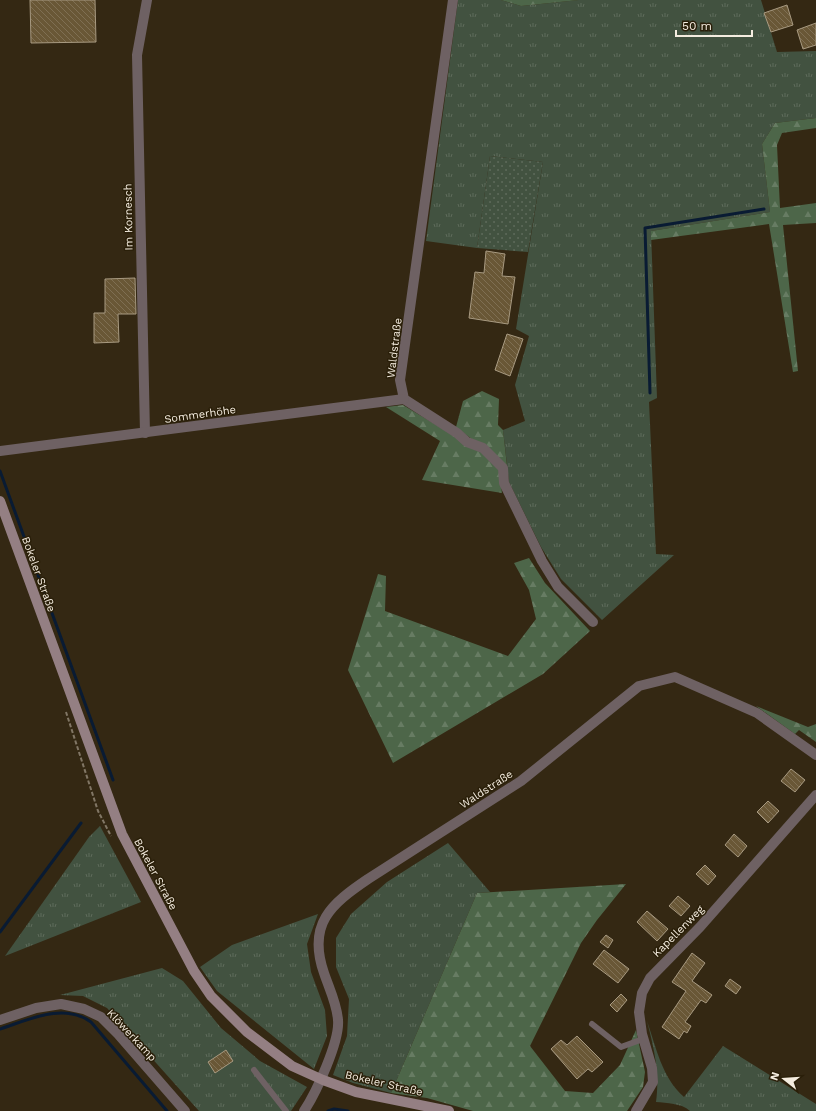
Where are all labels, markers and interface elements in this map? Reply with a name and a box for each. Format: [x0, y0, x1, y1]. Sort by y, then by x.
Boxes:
scale bar [676, 12, 752, 38]
text: 50 m [682, 19, 712, 33]
street label: Im Kornesch [121, 183, 136, 251]
street label: Waldstraße [384, 317, 405, 379]
street label: Sommerhöhe [163, 403, 237, 426]
street label: Bokeler Straße [19, 535, 58, 614]
street label: Waldstraße [457, 767, 515, 811]
street label: Bokeler Straße [131, 836, 180, 912]
street label: Kapellenweg [650, 903, 707, 960]
street label: Klöwerkamp [104, 1007, 159, 1064]
north arrow [764, 1059, 804, 1099]
street label: Bokeler Straße [344, 1068, 424, 1099]
text: N [768, 1070, 782, 1082]

